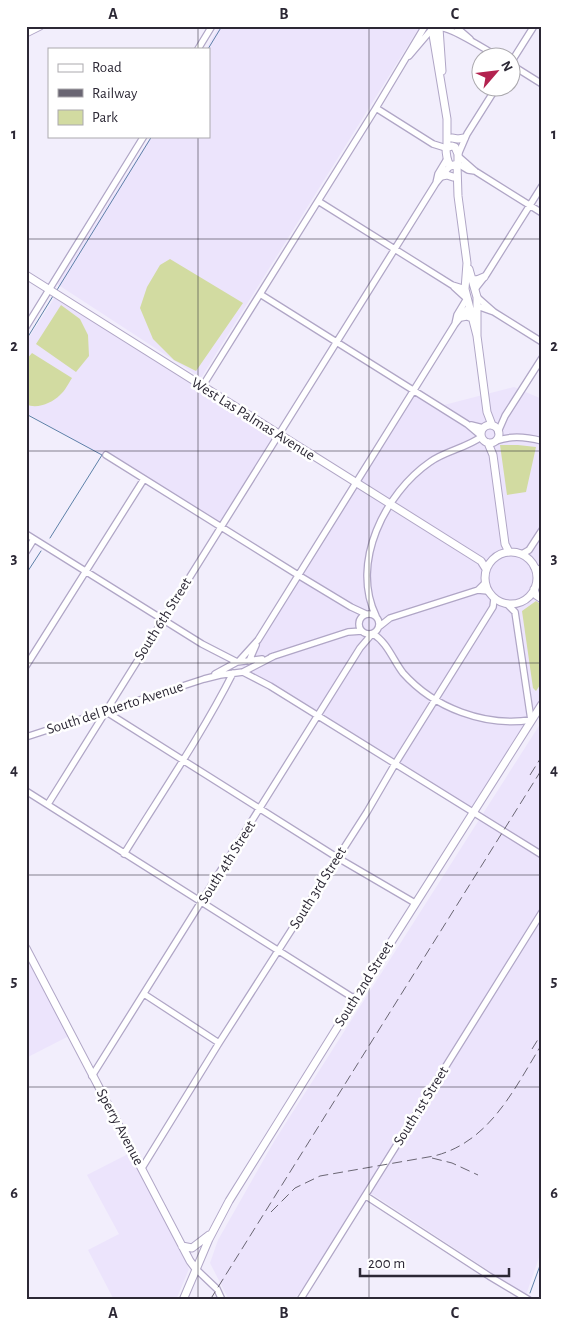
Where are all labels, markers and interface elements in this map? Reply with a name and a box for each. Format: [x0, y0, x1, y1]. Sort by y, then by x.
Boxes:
text: A [108, 6, 118, 22]
text: B [279, 6, 289, 22]
text: C [451, 6, 460, 22]
legend [48, 48, 210, 138]
north arrow [470, 48, 520, 98]
text: N [498, 59, 515, 74]
text: Road [92, 60, 122, 75]
text: Railway [92, 86, 138, 101]
text: Park [92, 110, 118, 125]
text: 1 [11, 126, 17, 142]
text: 1 [551, 126, 557, 142]
text: 2 [10, 338, 18, 354]
text: 2 [550, 338, 558, 354]
street label: West Las Palmas Avenue [189, 375, 317, 463]
text: 3 [11, 550, 18, 566]
text: 3 [551, 550, 558, 566]
street label: South 6th Street [132, 575, 194, 663]
street label: South del Puerto Avenue [45, 679, 185, 737]
text: 4 [10, 762, 18, 778]
text: 4 [550, 762, 558, 778]
street label: South 4th Street [196, 818, 258, 906]
street label: South 3rd Street [287, 844, 349, 932]
street label: South 2nd Street [332, 939, 396, 1029]
text: 5 [11, 973, 18, 989]
text: 5 [551, 973, 558, 989]
street label: South 1st Street [391, 1064, 451, 1148]
street label: Sperry Avenue [94, 1086, 146, 1168]
text: 6 [10, 1185, 18, 1201]
text: 6 [550, 1185, 558, 1201]
scale bar [360, 1246, 509, 1278]
text: 200 m [368, 1256, 405, 1271]
text: A [108, 1305, 118, 1321]
text: B [279, 1305, 289, 1321]
text: C [451, 1305, 460, 1321]

